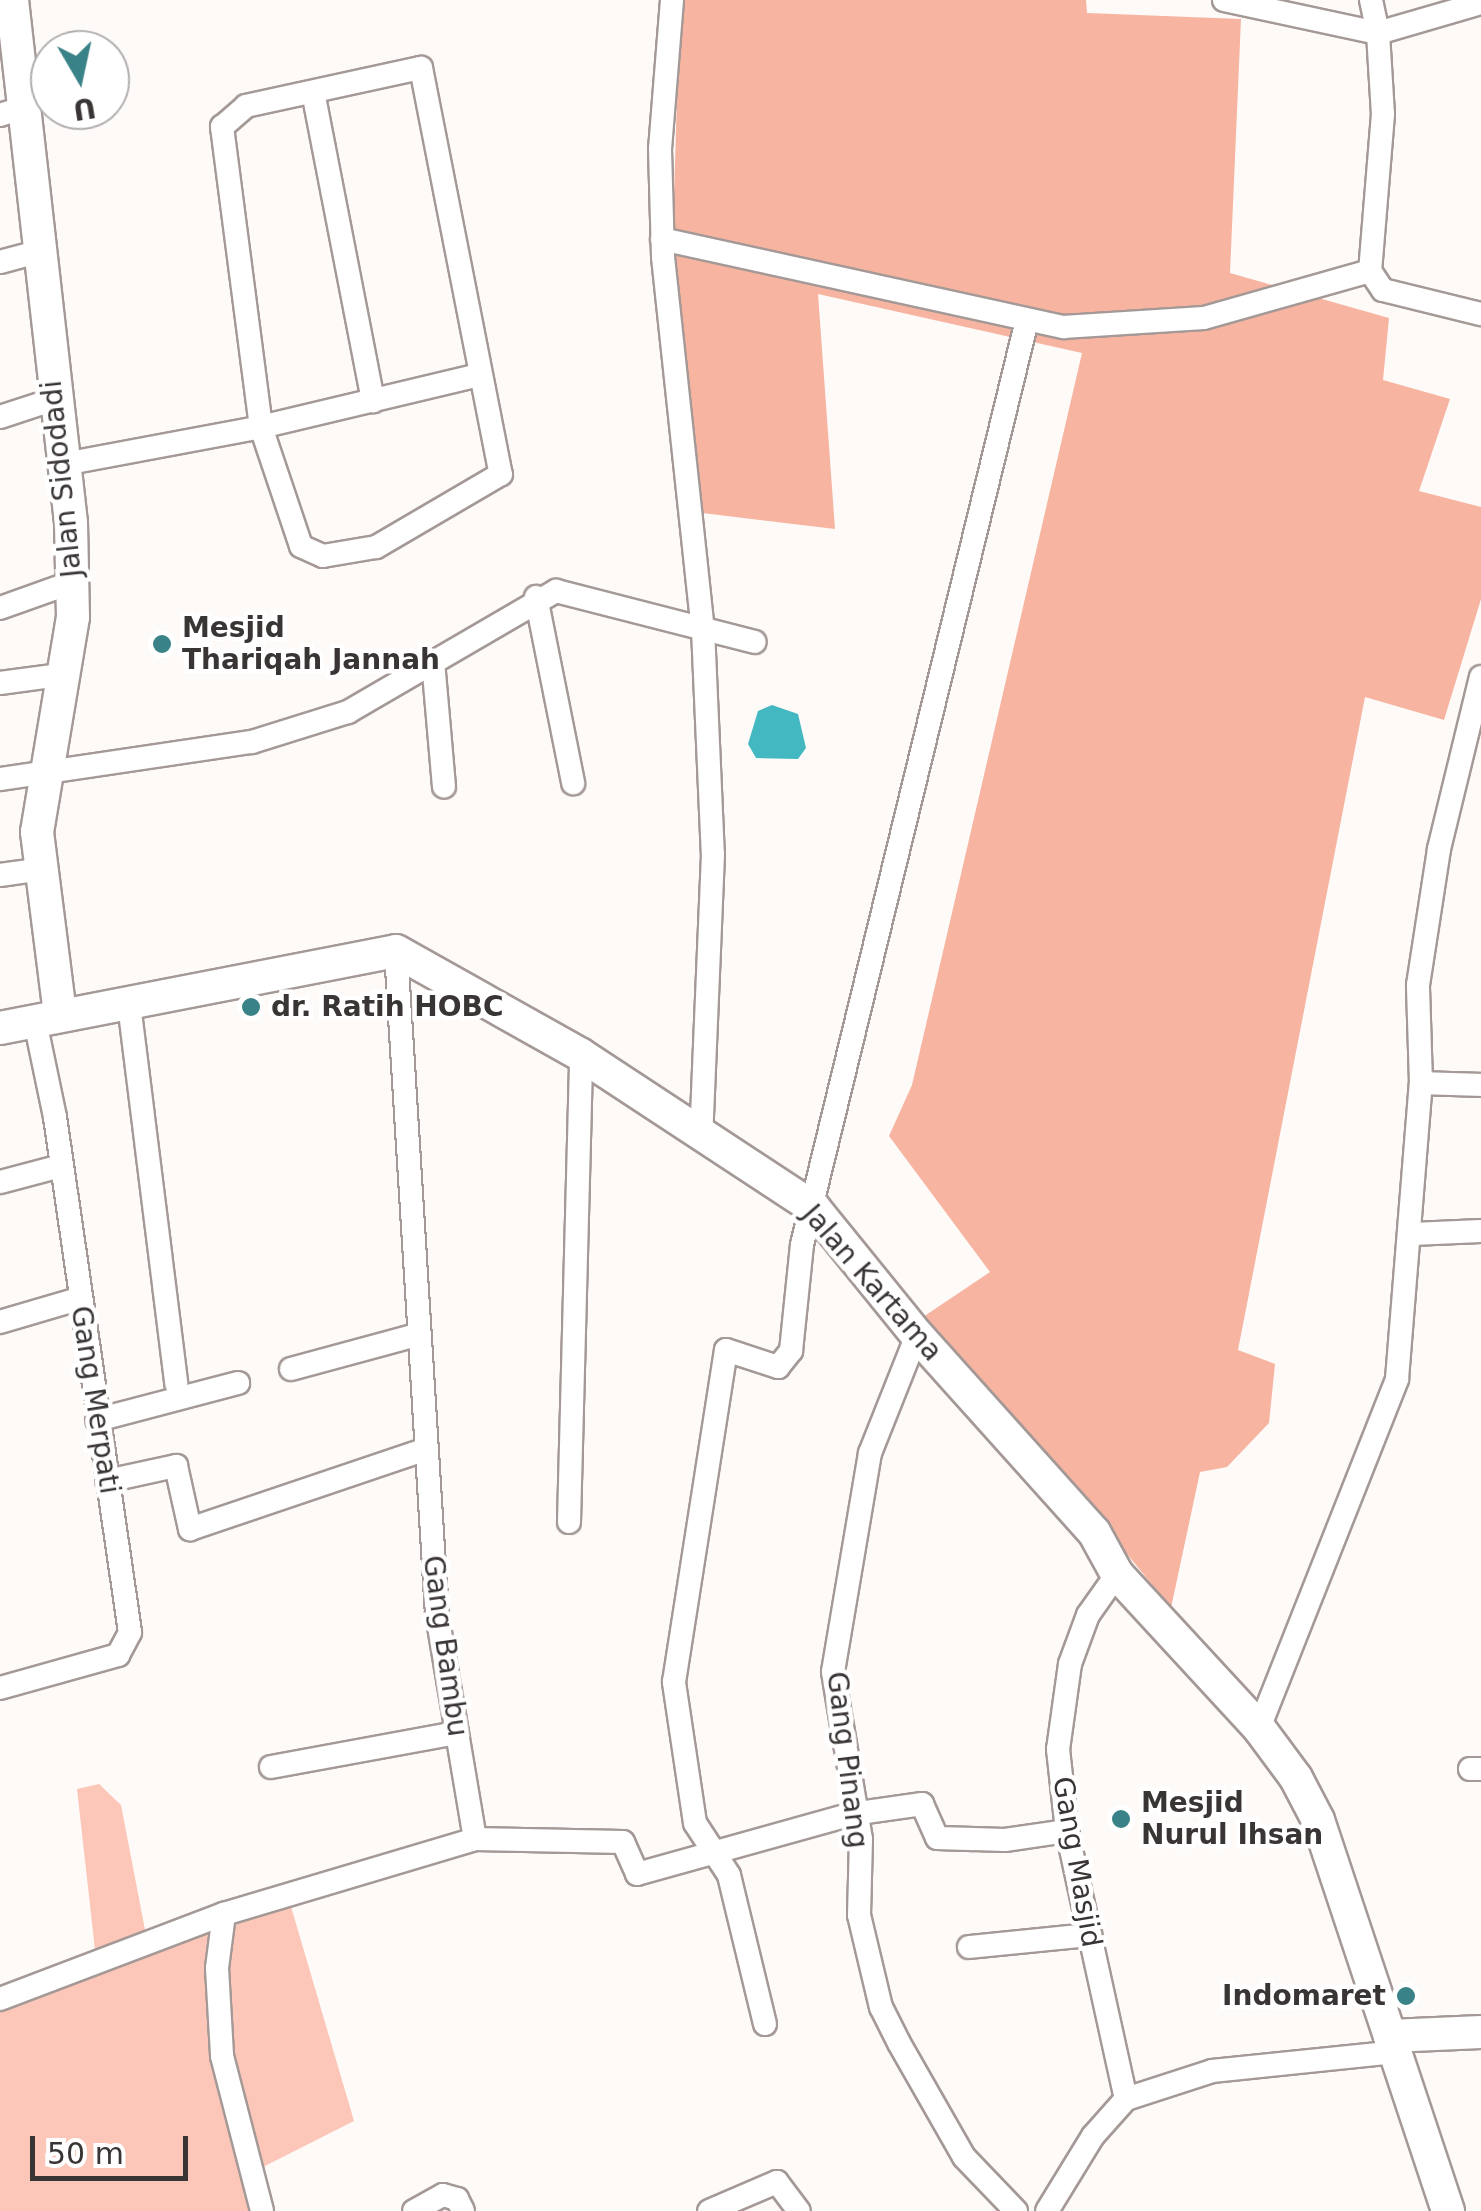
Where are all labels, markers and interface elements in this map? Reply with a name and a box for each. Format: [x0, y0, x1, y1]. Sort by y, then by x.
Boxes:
north arrow [30, 30, 130, 130]
text: U [71, 90, 98, 126]
street label: Jalan Sidodadi [35, 379, 89, 579]
place label: Mesjid Thariqah Jannah [182, 611, 440, 677]
marker: Mesjid Thariqah Jannah [151, 633, 173, 655]
place label: dr. Ratih HOBC [271, 990, 503, 1024]
marker: dr. Ratih HOBC [240, 996, 262, 1018]
street label: Jalan Kartama [795, 1198, 949, 1368]
street label: Gang Merpati [64, 1304, 126, 1496]
street label: Gang Bambu [416, 1553, 474, 1739]
street label: Gang Pinang [819, 1670, 875, 1850]
street label: Gang Masjid [1045, 1774, 1109, 1950]
place label: Mesjid Nurul Ihsan [1141, 1786, 1323, 1852]
marker: Mesjid Nurul Ihsan [1110, 1808, 1132, 1830]
place label: Indomaret [1222, 1979, 1386, 2013]
marker: Indomaret [1395, 1985, 1417, 2007]
scale bar [35, 2116, 192, 2178]
text: 50 m [47, 2136, 124, 2171]

